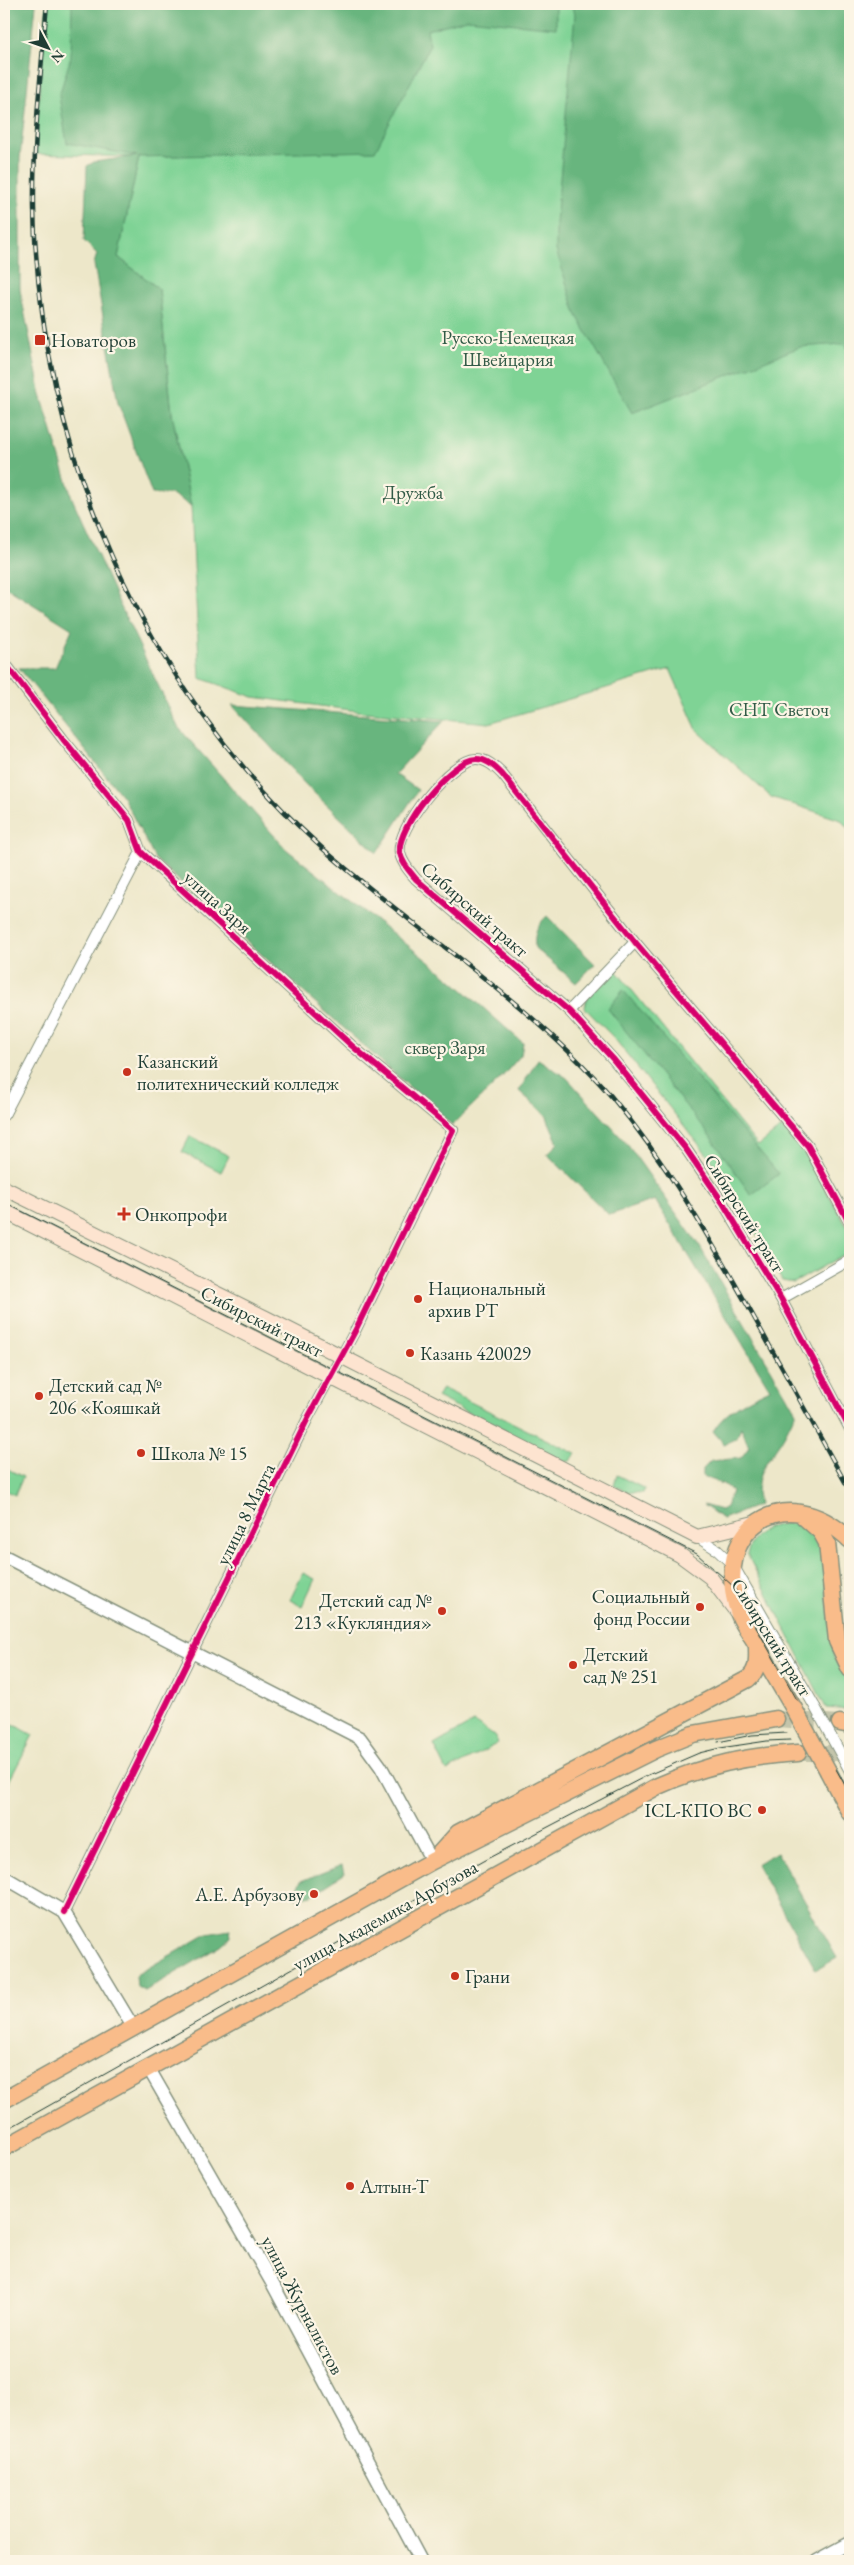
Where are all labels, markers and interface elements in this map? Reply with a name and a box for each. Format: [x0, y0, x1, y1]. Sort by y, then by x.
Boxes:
north arrow [22, 22, 72, 72]
text: N [47, 46, 68, 67]
park label: Русско-Немецкая Швейцария [441, 325, 575, 372]
place label: Новаторов [51, 328, 136, 353]
marker: Новаторов [33, 333, 47, 347]
park label: Дружба [383, 480, 444, 505]
park label: СНТ Светоч [729, 697, 830, 722]
street label: Сибирский тракт [416, 856, 534, 963]
street label: улица Заря [178, 865, 257, 940]
park label: сквер Заря [405, 1035, 486, 1060]
place label: Казанский политехнический колледж [137, 1049, 340, 1096]
marker: Казанский политехнический колледж [121, 1066, 133, 1078]
street label: Сибирский тракт [698, 1150, 791, 1277]
place label: Онкопрофи [135, 1202, 227, 1227]
marker: Онкопрофи [117, 1207, 131, 1221]
place label: Национальный архив РТ [428, 1276, 546, 1323]
street label: Сибирский тракт [196, 1280, 328, 1363]
marker: Национальный архив РТ [412, 1293, 424, 1305]
place label: Казань 420029 [420, 1341, 531, 1366]
marker: Казань 420029 [404, 1347, 416, 1359]
place label: Детский сад № 206 «Кояшкай [49, 1373, 162, 1420]
marker: Детский сад № 206 «Кояшкай [33, 1390, 45, 1402]
place label: Школа № 15 [151, 1441, 247, 1466]
marker: Школа № 15 [135, 1447, 147, 1459]
street label: улица 8 Марта [210, 1459, 281, 1569]
street label: Сибирский тракт [725, 1574, 818, 1701]
place label: Социальный фонд России [592, 1584, 690, 1631]
place label: Детский сад № 213 «Кукляндия» [294, 1588, 433, 1635]
marker: Социальный фонд России [694, 1601, 706, 1613]
marker: Детский сад № 213 «Кукляндия» [436, 1605, 448, 1617]
place label: Детский сад № 251 [583, 1642, 658, 1689]
marker: Детский сад № 251 [567, 1659, 579, 1671]
place label: ICL-КПО ВС [645, 1798, 752, 1823]
marker: ICL-КПО ВС [756, 1804, 768, 1816]
street label: улица Академика Арбузова [288, 1854, 482, 1977]
place label: А.Е. Арбузову [194, 1882, 305, 1907]
marker: А.Е. Арбузову [308, 1888, 320, 1900]
place label: Грани [465, 1964, 510, 1989]
marker: Грани [449, 1970, 461, 1982]
place label: Алтын-Т [359, 2174, 429, 2199]
marker: Алтын-Т [344, 2180, 356, 2192]
street label: улица Журналистов [255, 2231, 350, 2379]

